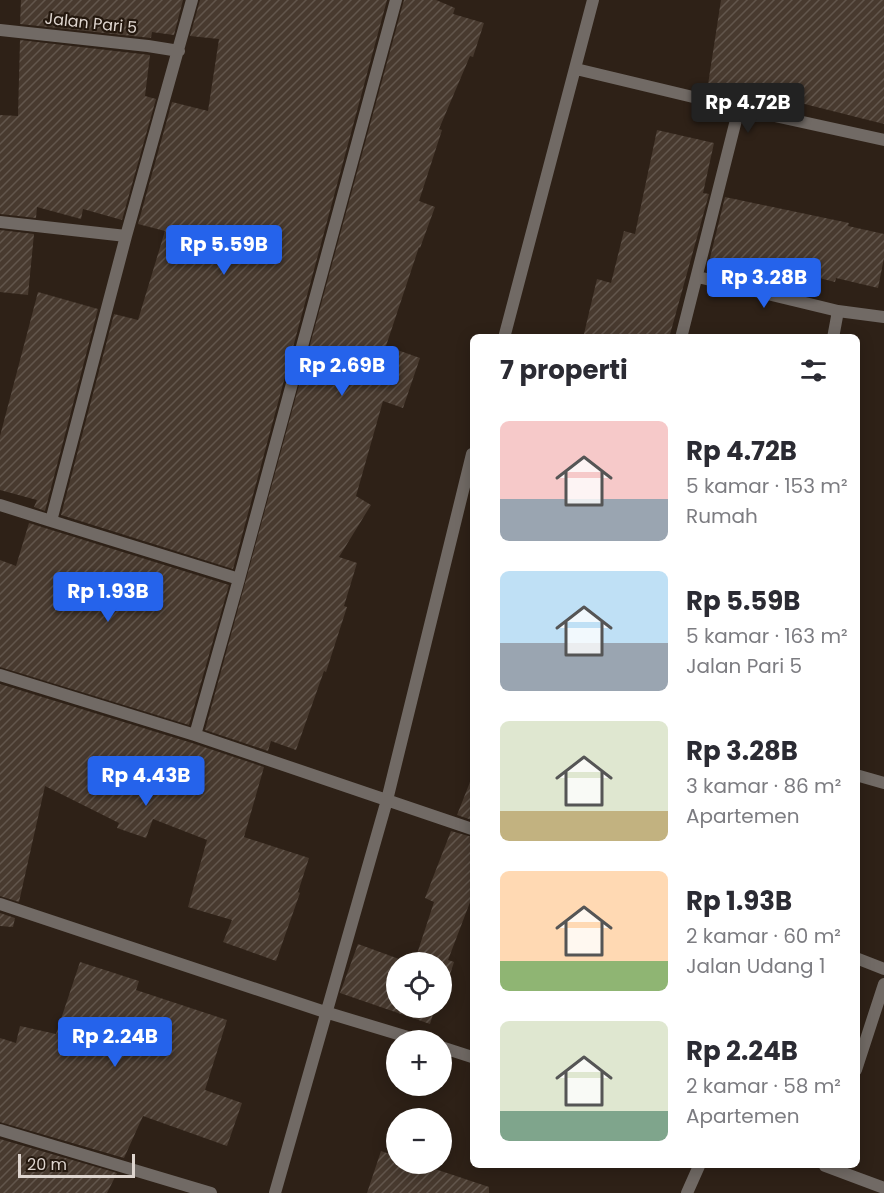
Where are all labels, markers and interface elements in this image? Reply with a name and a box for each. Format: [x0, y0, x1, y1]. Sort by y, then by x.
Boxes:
street label: Jalan Pari 5 [44, 7, 138, 39]
pin: Rp 4.72B [686, 83, 810, 134]
text: Rp 4.72B [705, 88, 791, 116]
pin: Rp 5.59B [162, 225, 286, 276]
text: Rp 5.59B [180, 230, 268, 258]
pin: Rp 3.28B [702, 258, 826, 309]
text: Rp 3.28B [721, 263, 807, 291]
pin: Rp 2.69B [280, 346, 404, 397]
text: Rp 2.69B [299, 351, 385, 379]
text: 7 properti [500, 352, 628, 388]
icon: filters [797, 354, 830, 387]
text: Rp 4.72B [686, 433, 797, 469]
icon: home [548, 445, 620, 517]
text: 5 kamar · 153 m² [686, 472, 848, 500]
text: Rumah [686, 502, 758, 530]
pin: Rp 1.93B [46, 572, 170, 623]
text: Rp 1.93B [67, 577, 149, 605]
text: Rp 5.59B [686, 583, 800, 619]
icon: home [548, 595, 620, 667]
text: 5 kamar · 163 m² [686, 622, 848, 650]
text: Jalan Pari 5 [686, 652, 802, 680]
text: Rp 3.28B [686, 733, 798, 769]
icon: home [548, 745, 620, 817]
pin: Rp 4.43B [84, 756, 208, 807]
text: Rp 4.43B [102, 761, 190, 789]
text: 3 kamar · 86 m² [686, 772, 841, 800]
text: Apartemen [686, 802, 799, 830]
text: Rp 1.93B [686, 883, 792, 919]
icon: home [548, 895, 620, 967]
text: 2 kamar · 60 m² [686, 922, 841, 950]
map controls [386, 952, 452, 1174]
button: locate [386, 952, 452, 1018]
text: Jalan Udang 1 [686, 952, 825, 980]
pin: Rp 2.24B [53, 1017, 177, 1068]
text: Rp 2.24B [72, 1022, 158, 1050]
button: + [386, 1030, 452, 1096]
text: Rp 2.24B [686, 1033, 798, 1069]
icon: home [548, 1045, 620, 1117]
text: 2 kamar · 58 m² [686, 1072, 841, 1100]
text: Apartemen [686, 1102, 799, 1130]
button: − [386, 1108, 452, 1174]
scale bar [18, 1151, 135, 1178]
text: 20 m [27, 1153, 67, 1176]

